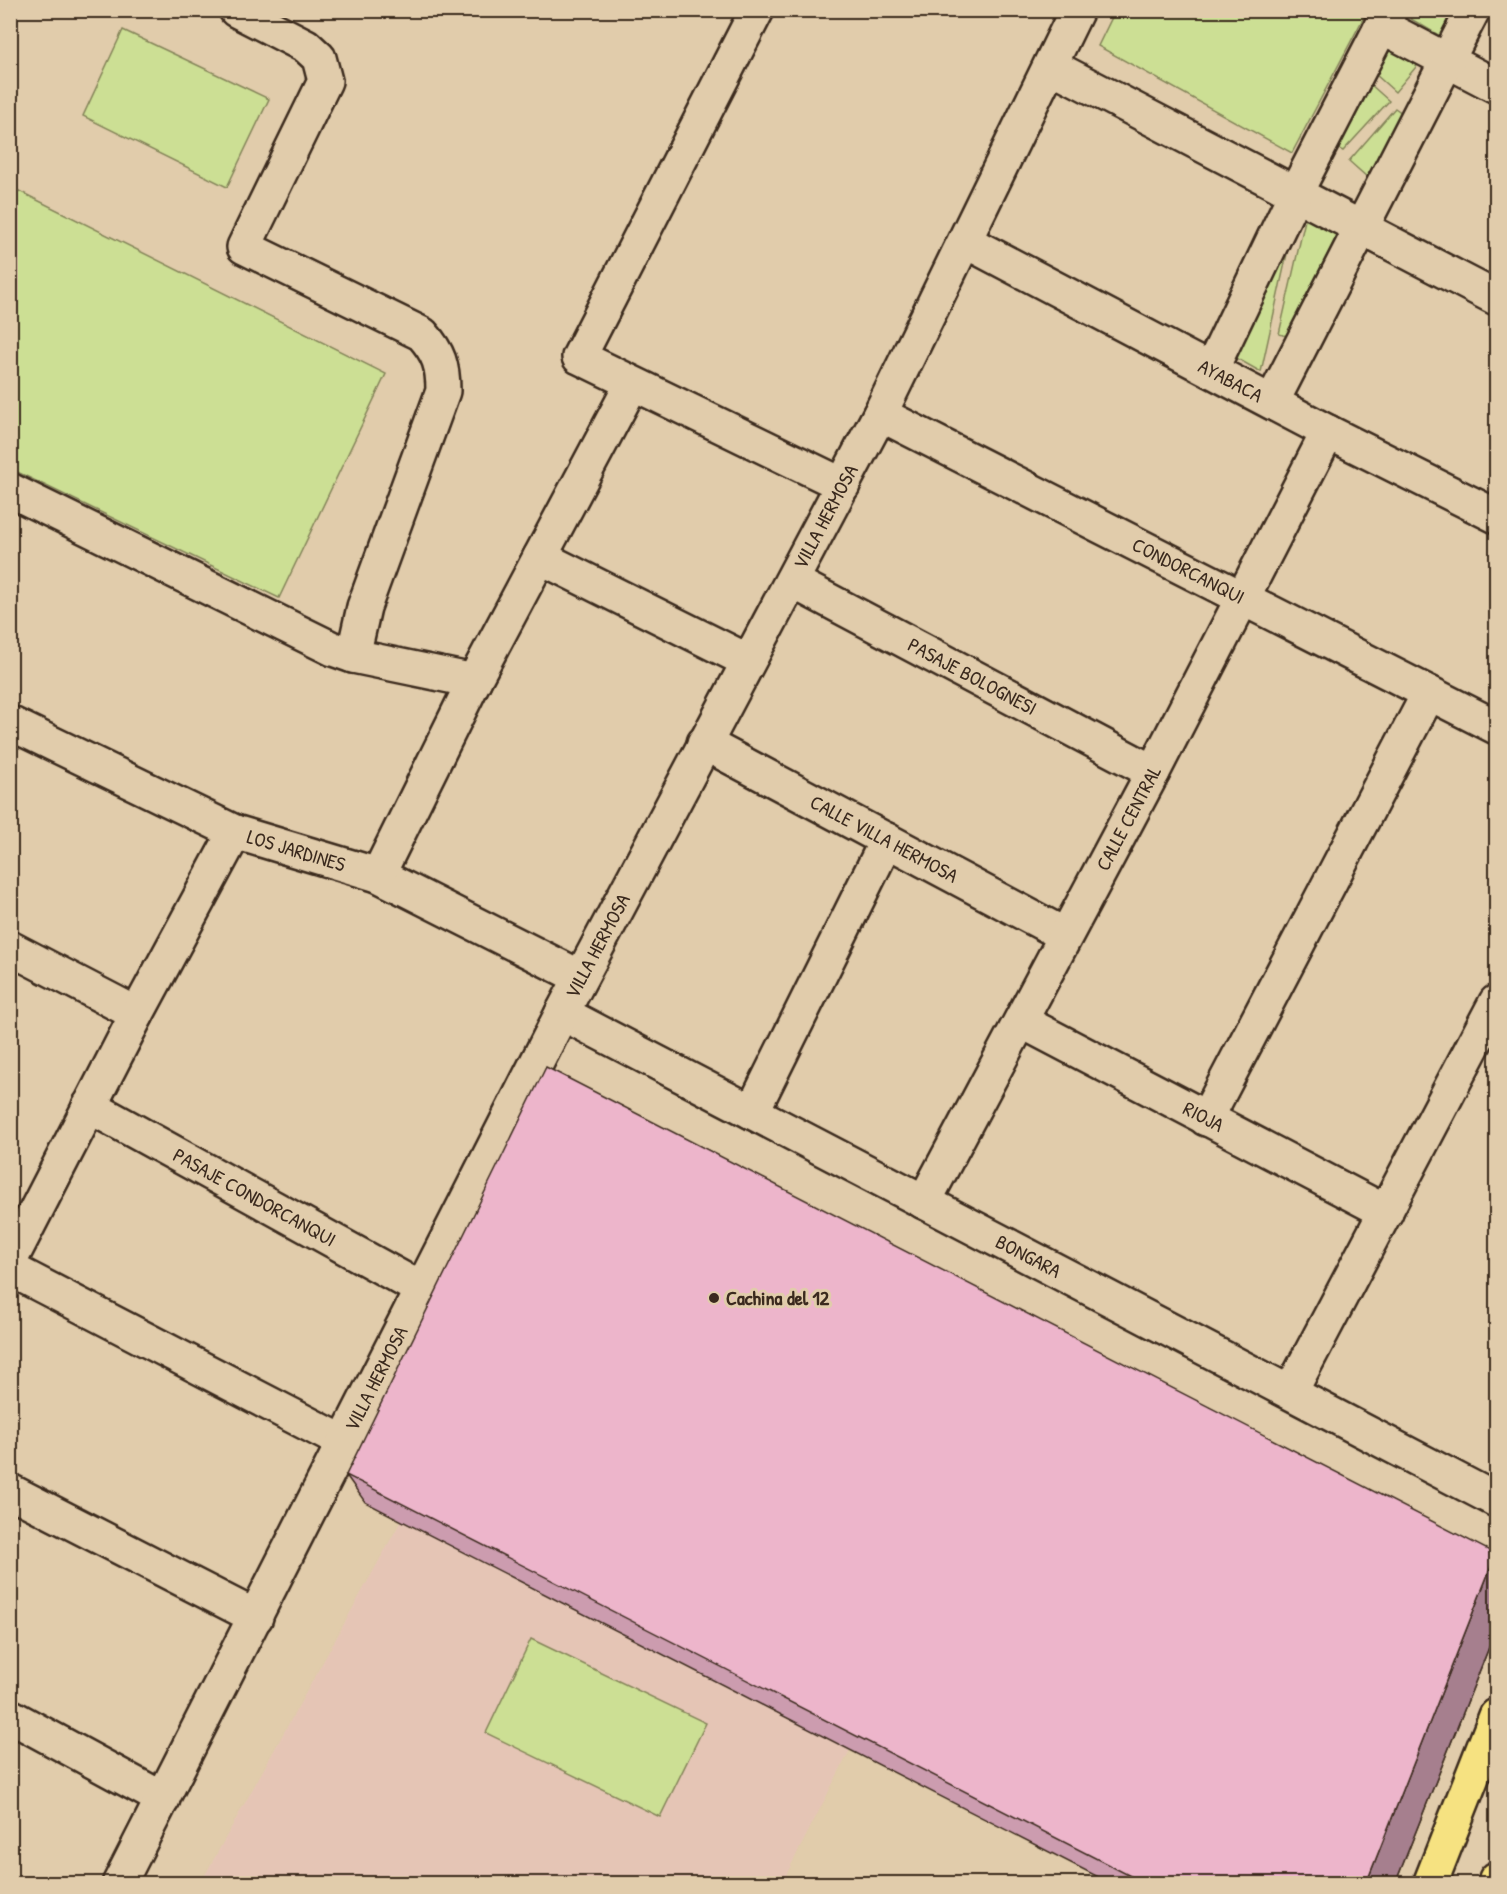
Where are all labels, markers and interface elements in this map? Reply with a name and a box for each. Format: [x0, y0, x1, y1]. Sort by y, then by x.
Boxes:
street label: AYABACA [1194, 352, 1268, 408]
street label: VILLA HERMOSA [786, 459, 864, 573]
street label: CONDORCANQUI [1128, 530, 1249, 610]
street label: PASAJE BOLOGNESI [903, 631, 1042, 721]
street label: CALLE CENTRAL [1089, 761, 1167, 875]
street label: CALLE VILLA HERMOSA [806, 788, 963, 889]
street label: LOS JARDINES [244, 822, 349, 877]
street label: VILLA HERMOSA [558, 889, 636, 1003]
street label: RIOJA [1179, 1094, 1229, 1138]
street label: PASAJE CONDORCANQUI [169, 1141, 341, 1253]
street label: BONGARA [991, 1228, 1066, 1284]
place label: Cachina del 12 [726, 1284, 830, 1311]
marker: Cachina del 12 [707, 1291, 721, 1305]
street label: VILLA HERMOSA [338, 1321, 414, 1436]

